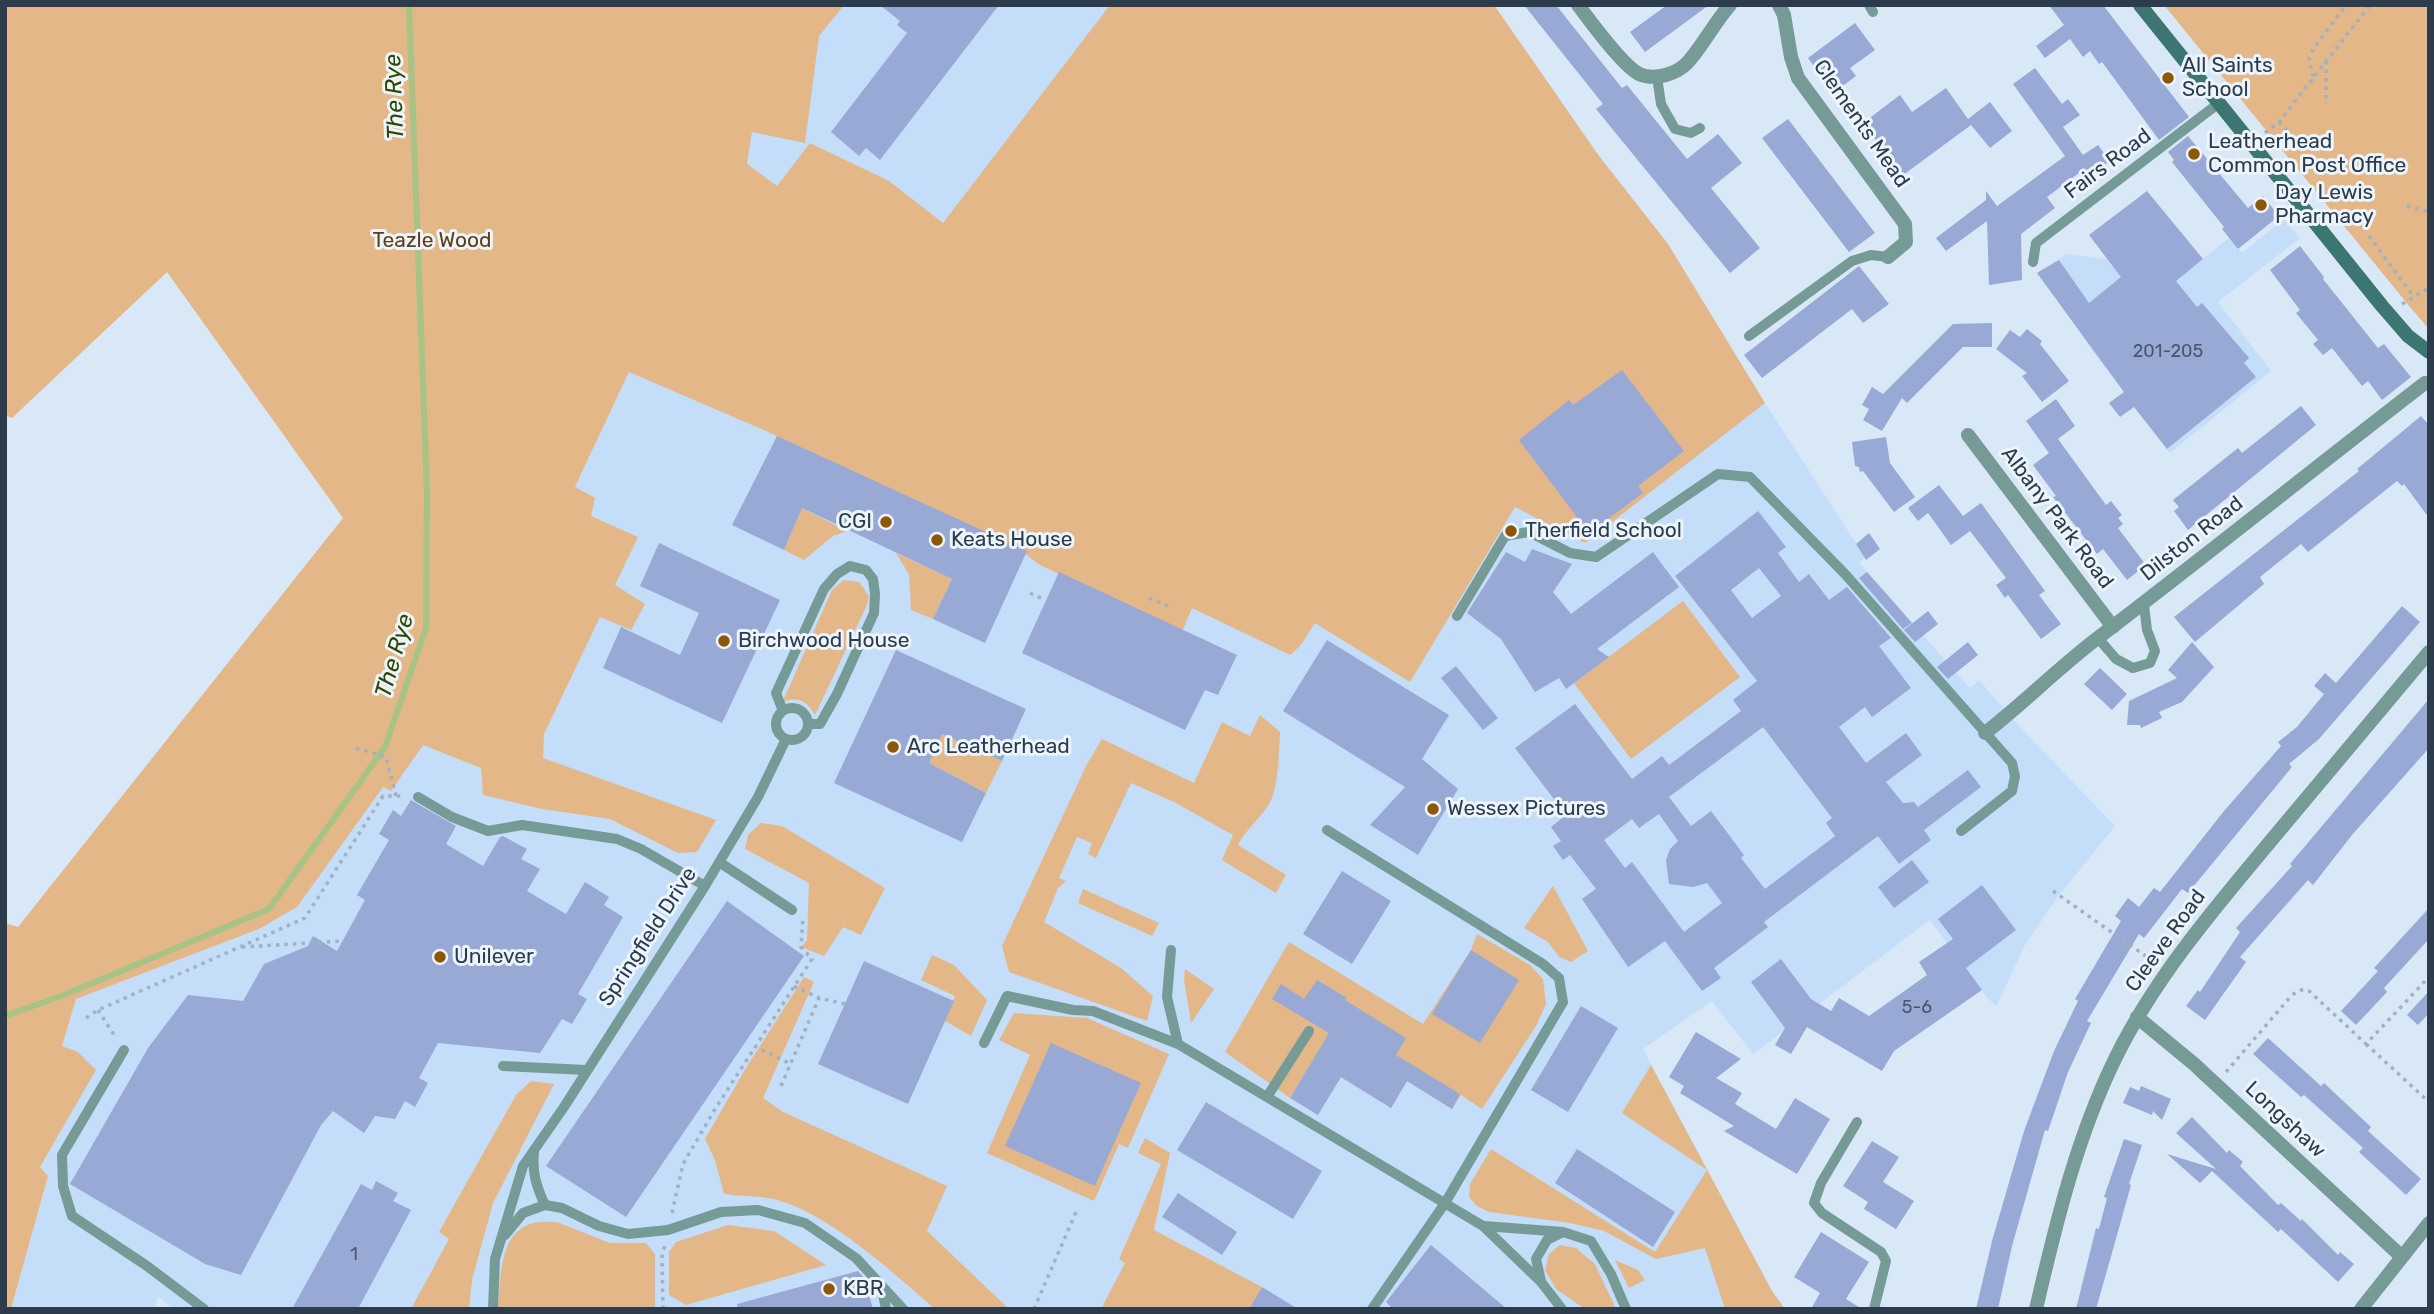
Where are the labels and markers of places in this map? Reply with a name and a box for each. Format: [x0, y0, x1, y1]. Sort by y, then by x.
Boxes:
place label: All Saints School [2182, 53, 2273, 103]
marker: All Saints School [2160, 70, 2176, 86]
place label: Leatherhead Common Post Office [2208, 129, 2406, 179]
marker: Leatherhead Common Post Office [2186, 146, 2202, 162]
place label: Day Lewis Pharmacy [2275, 180, 2374, 230]
marker: Day Lewis Pharmacy [2253, 197, 2269, 213]
place label: CGI [838, 509, 872, 535]
marker: CGI [878, 514, 894, 530]
place label: Therfield School [1525, 518, 1682, 544]
marker: Therfield School [1503, 523, 1519, 539]
place label: Keats House [951, 527, 1072, 553]
marker: Keats House [929, 532, 945, 548]
place label: Birchwood House [738, 628, 910, 654]
marker: Birchwood House [716, 633, 732, 649]
place label: Arc Leatherhead [907, 734, 1070, 760]
marker: Arc Leatherhead [885, 739, 901, 755]
place label: Wessex Pictures [1447, 796, 1606, 822]
marker: Wessex Pictures [1425, 801, 1441, 817]
place label: Unilever [454, 944, 534, 970]
marker: Unilever [432, 949, 448, 965]
place label: KBR [843, 1276, 883, 1302]
marker: KBR [821, 1281, 837, 1297]

